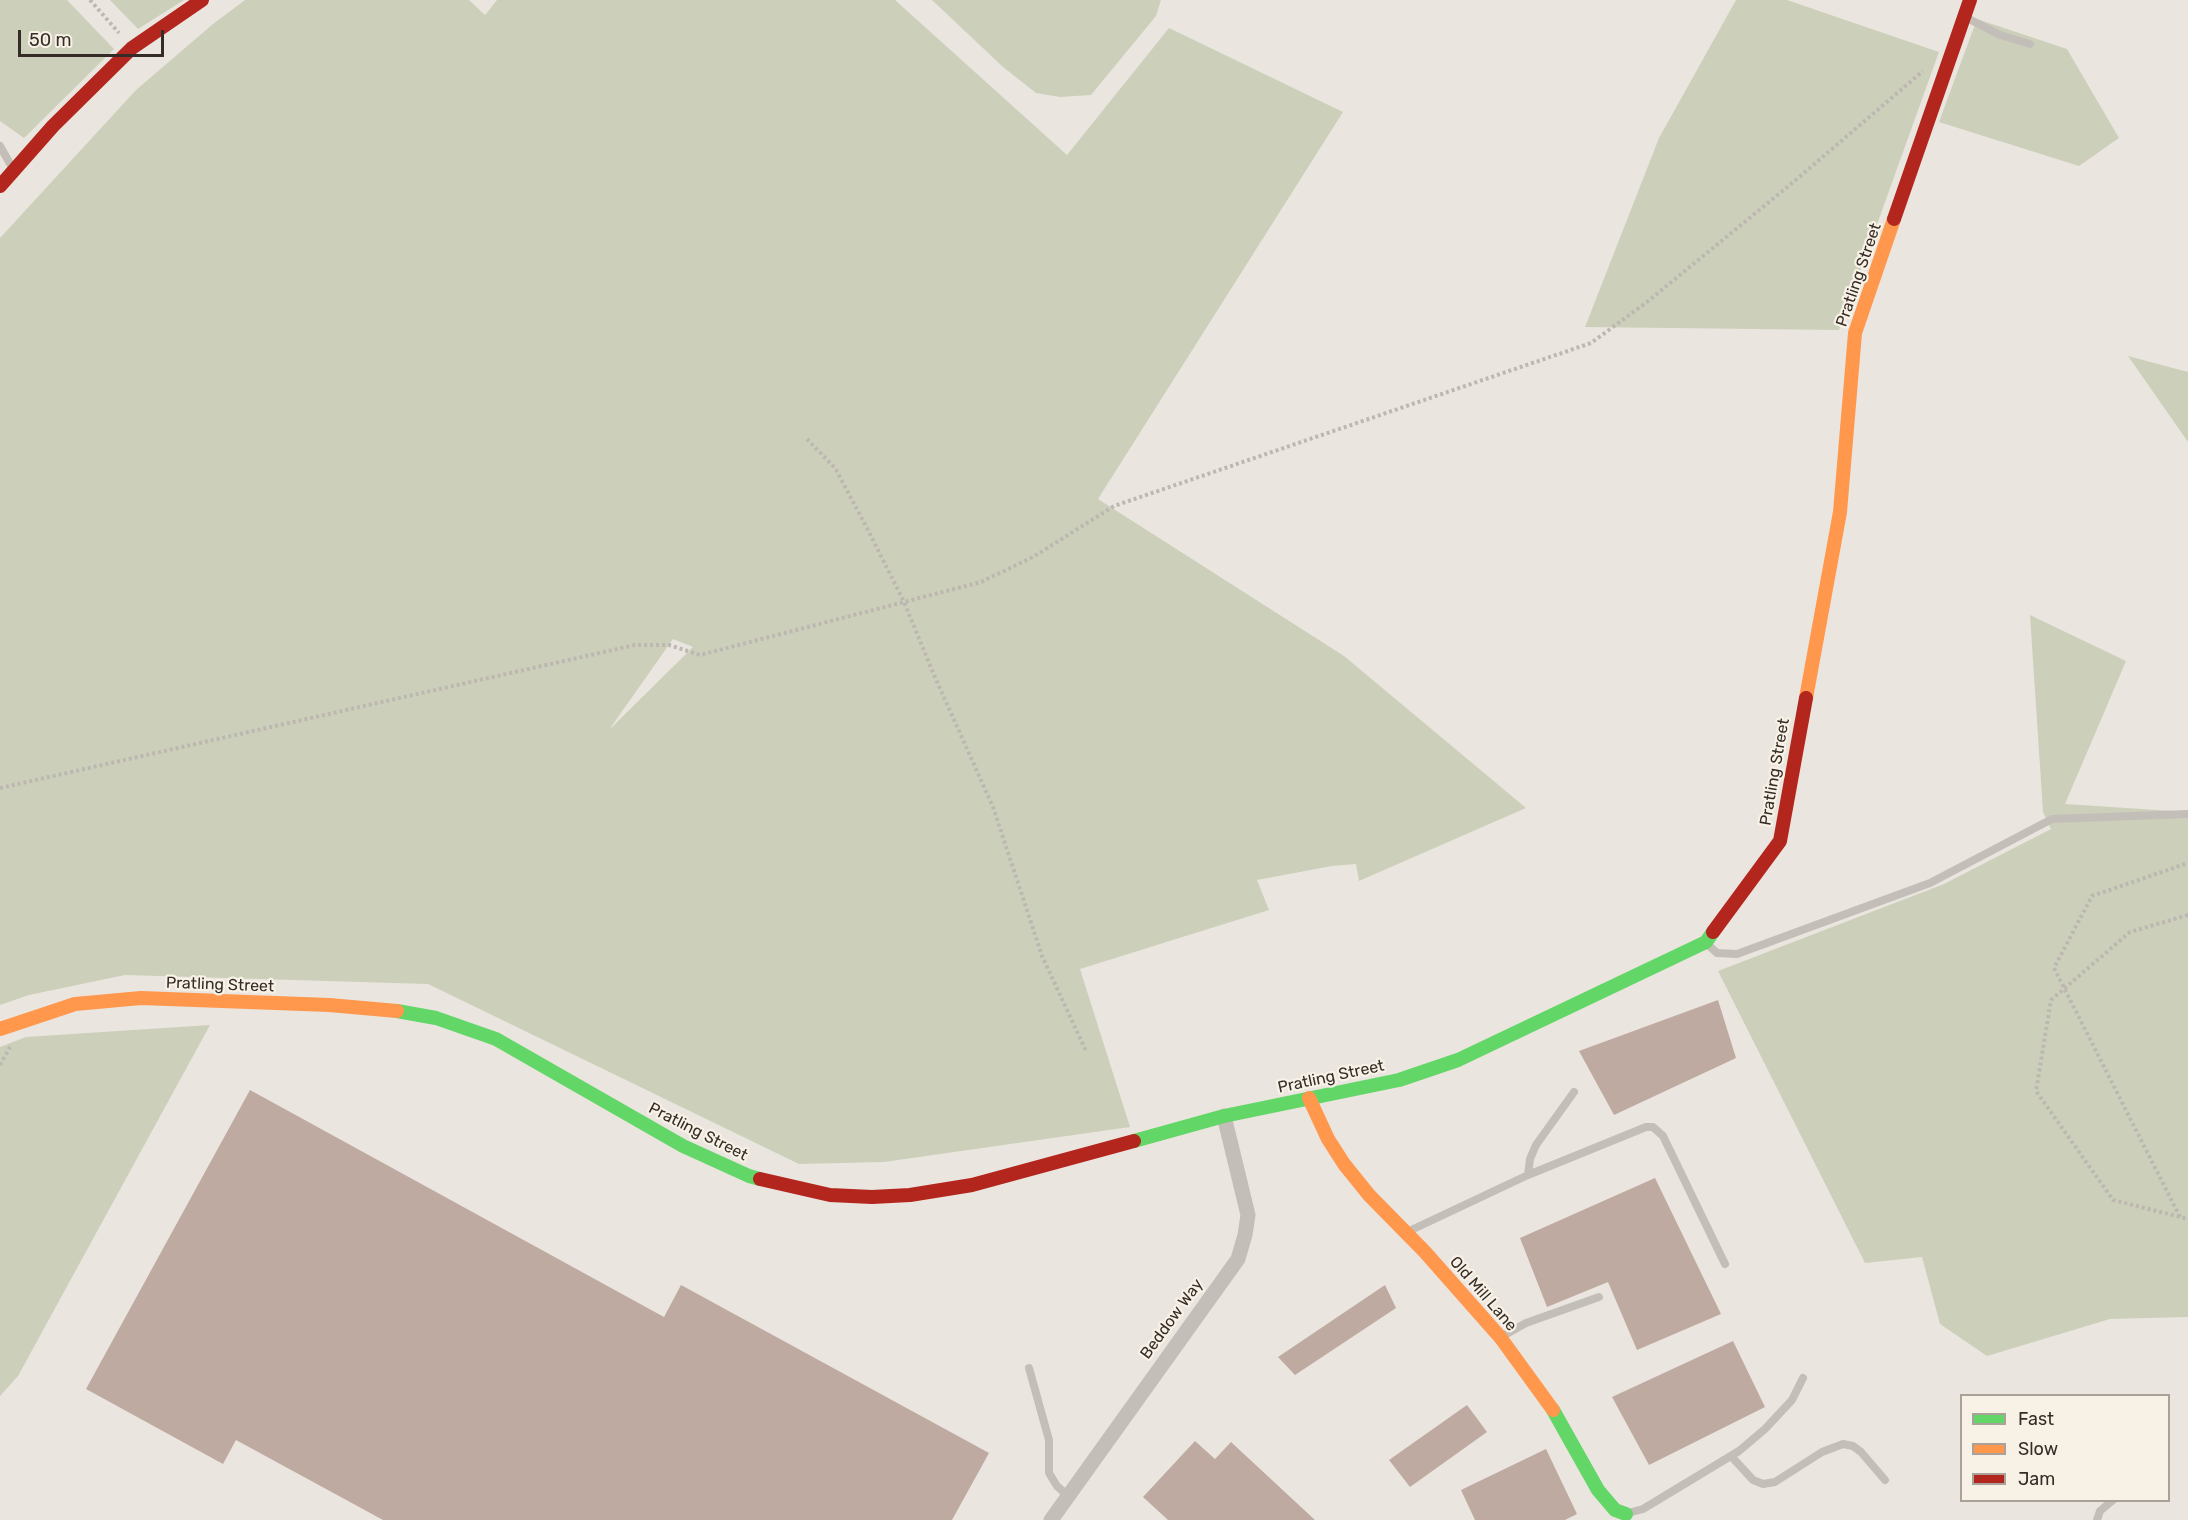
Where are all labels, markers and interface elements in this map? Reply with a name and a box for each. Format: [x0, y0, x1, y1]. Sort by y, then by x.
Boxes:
scale bar [21, 18, 166, 56]
text: 50 m [29, 29, 72, 51]
street label: Pratling Street [1832, 221, 1886, 329]
street label: Pratling Street [1756, 717, 1794, 827]
street label: Pratling Street [165, 974, 275, 996]
street label: Pratling Street [1276, 1056, 1386, 1098]
street label: Pratling Street [645, 1099, 751, 1165]
street label: Old Mill Lane [1445, 1253, 1521, 1335]
street label: Beddow Way [1137, 1275, 1207, 1363]
legend [1960, 1394, 2170, 1502]
text: Fast [2018, 1408, 2054, 1430]
text: Slow [2018, 1438, 2058, 1460]
text: Jam [2018, 1468, 2055, 1490]

